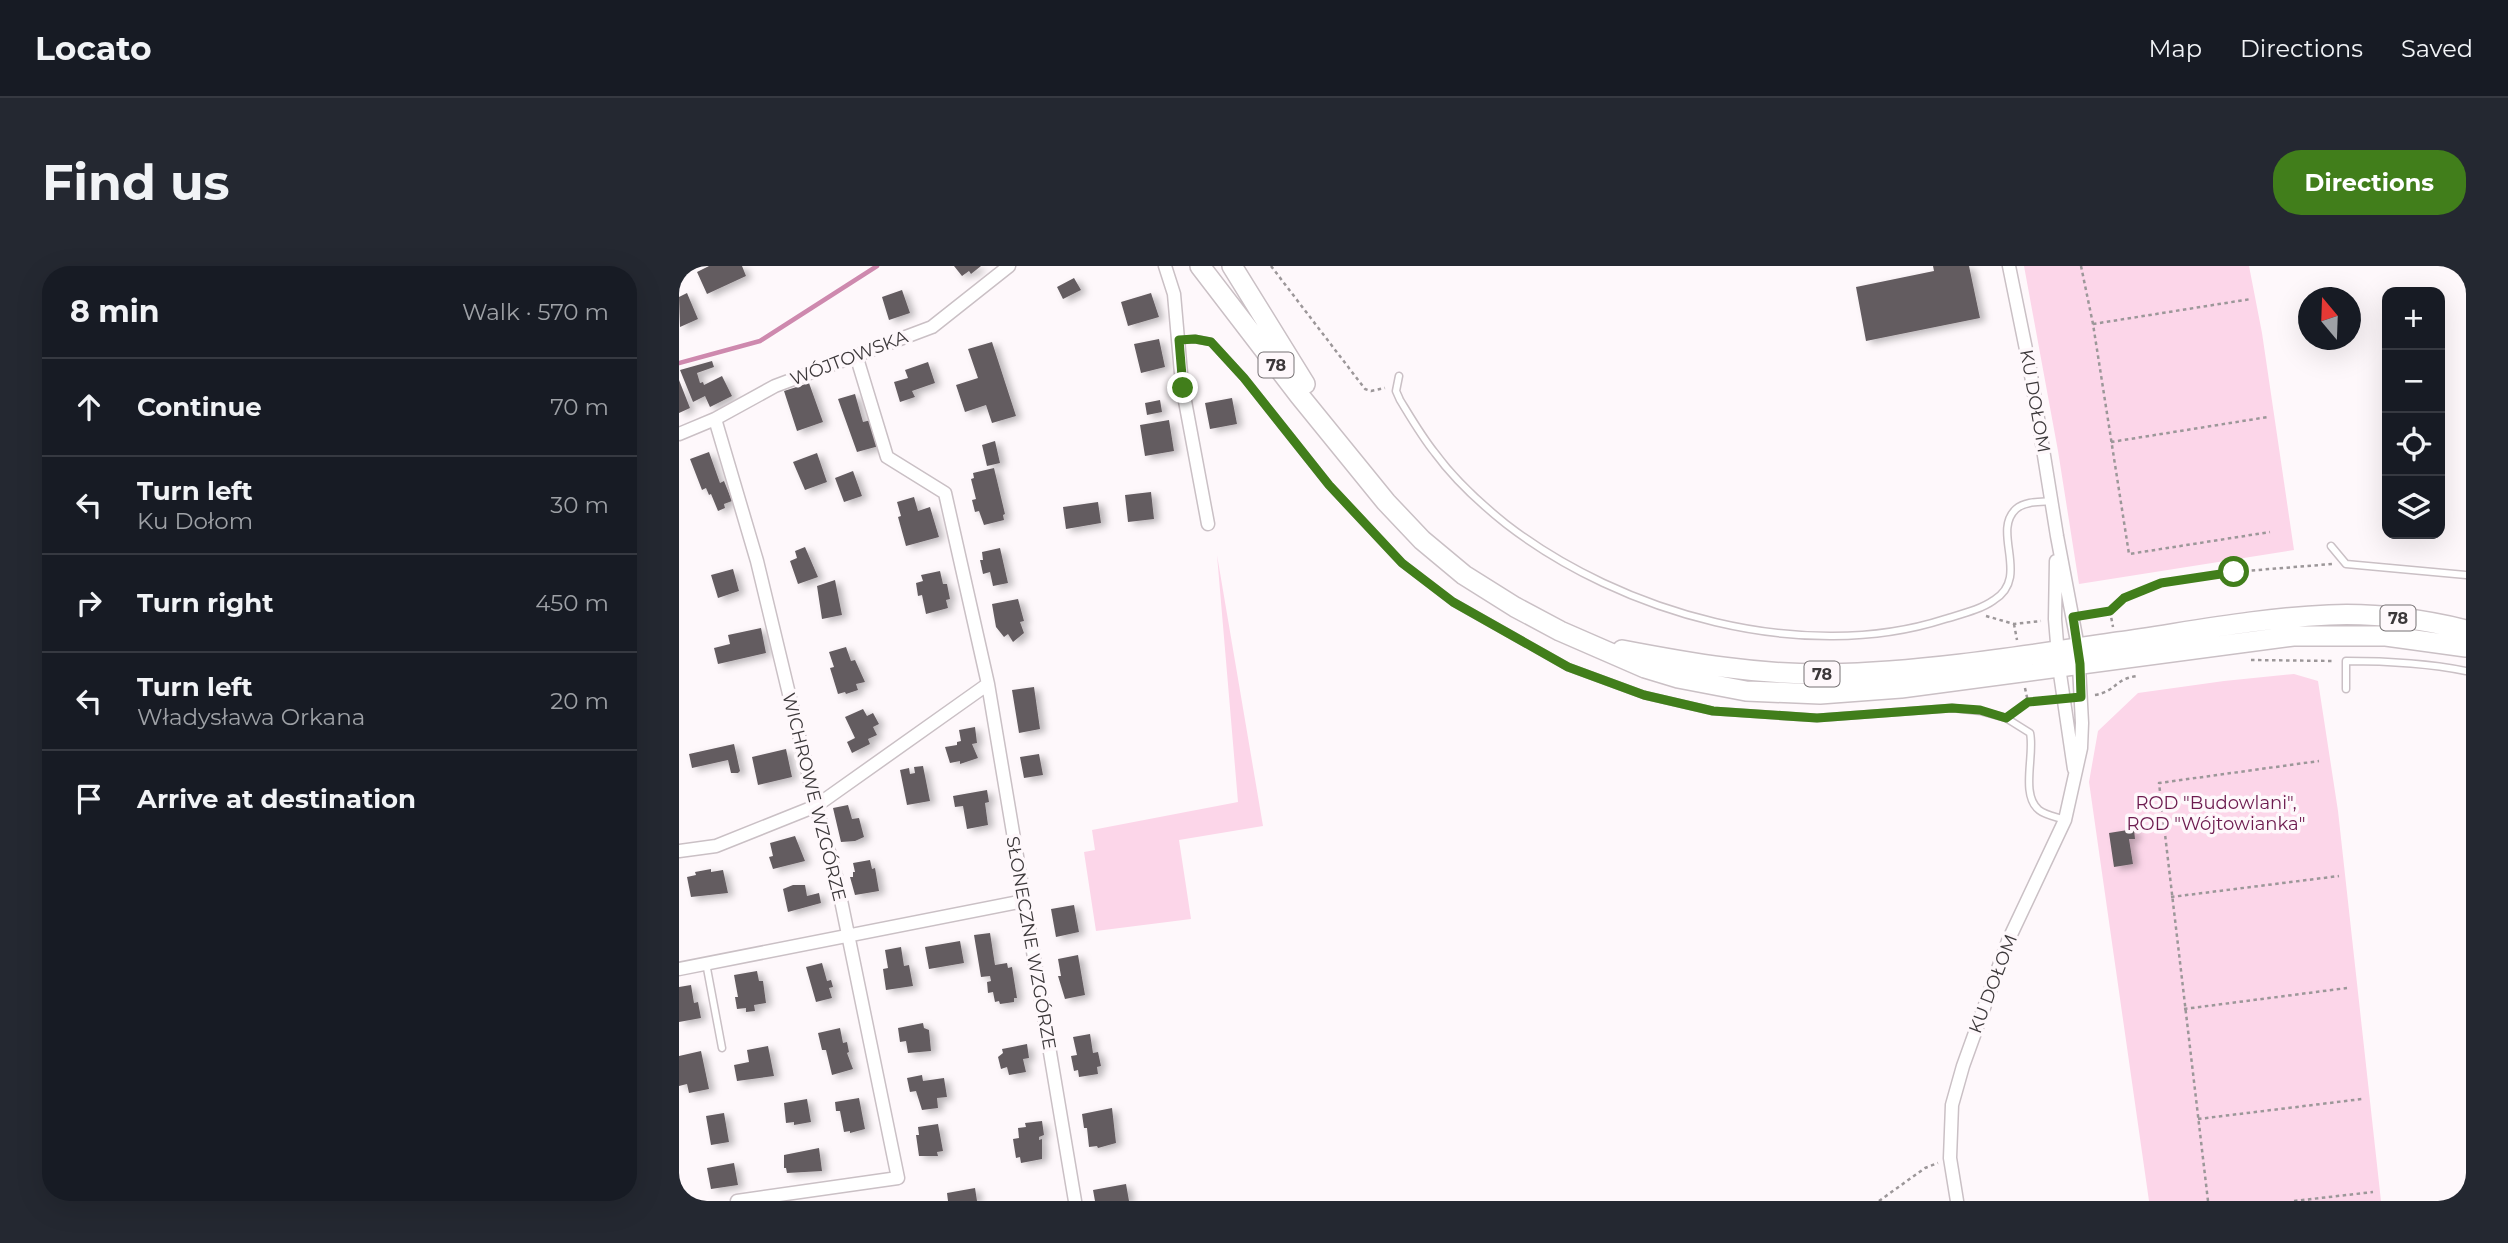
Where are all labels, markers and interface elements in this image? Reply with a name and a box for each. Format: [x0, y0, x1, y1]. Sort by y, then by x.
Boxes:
text: Locato [35, 28, 152, 68]
text: Map [2149, 34, 2202, 63]
text: Directions [2240, 34, 2363, 63]
text: Saved [2401, 34, 2473, 63]
button: Directions [2273, 150, 2466, 215]
text: Find us [42, 153, 230, 212]
north arrow [2298, 287, 2361, 350]
map controls [2382, 287, 2445, 539]
button: + [2382, 287, 2445, 350]
text: 8 min [70, 293, 160, 330]
text: Walk · 570 m [462, 298, 609, 326]
street label: WÓJTOWSKA [787, 325, 911, 391]
street label: KU DOŁOM [2015, 348, 2055, 454]
button: − [2382, 350, 2445, 413]
road number: 78 [1259, 352, 1293, 377]
route end [1167, 372, 1198, 403]
icon: ahead [70, 388, 108, 426]
text: Continue [137, 391, 262, 423]
text: 70 m [550, 393, 609, 421]
button: locate [2382, 413, 2445, 476]
text: Turn left [137, 475, 253, 507]
button: layers [2382, 476, 2445, 539]
icon: left [70, 486, 108, 524]
text: 30 m [550, 491, 609, 519]
text: Ku Dołom [137, 507, 253, 535]
route start [2218, 556, 2249, 587]
icon: right [70, 584, 108, 622]
text: Turn right [137, 587, 273, 619]
text: 450 m [535, 589, 609, 617]
road number: 78 [2381, 606, 2415, 630]
road number: 78 [1805, 662, 1839, 686]
text: Turn left [137, 671, 253, 703]
icon: left [70, 682, 108, 720]
text: 20 m [550, 687, 609, 715]
street label: WICHROWE WZGÓRZE [777, 691, 851, 903]
text: Władysława Orkana [137, 703, 365, 731]
icon: arrive [70, 780, 108, 818]
text: Arrive at destination [137, 783, 416, 815]
park label: ROD "Budowlani", ROD "Wójtowianka" [2127, 792, 2305, 835]
street label: SŁONECZNE WZGÓRZE [1001, 835, 1061, 1051]
street label: KU DOŁOM [1964, 931, 2022, 1037]

